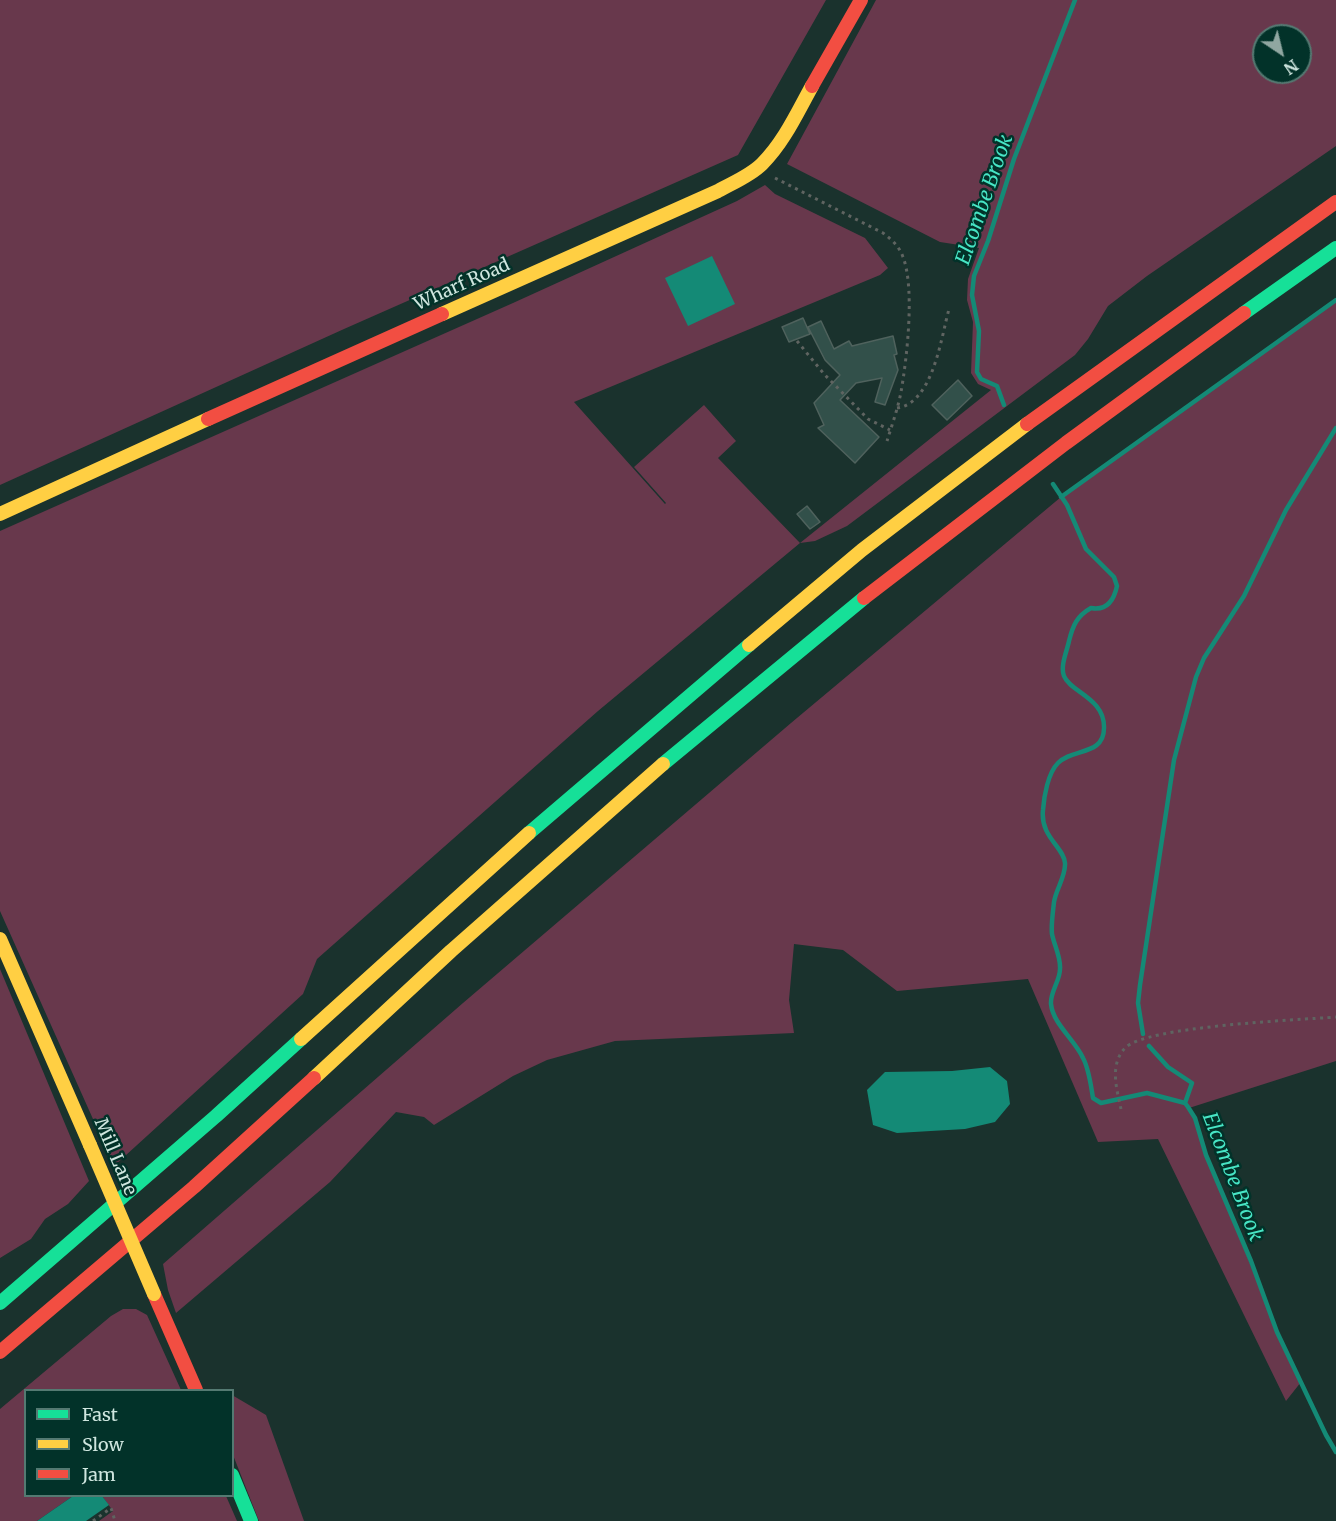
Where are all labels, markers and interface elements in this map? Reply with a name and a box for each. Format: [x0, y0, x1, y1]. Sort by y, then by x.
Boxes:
north arrow [1252, 24, 1312, 84]
text: N [1280, 55, 1302, 79]
water label: Elcombe Brook [952, 132, 1018, 268]
street label: Wharf Road [411, 254, 513, 316]
water label: Elcombe Brook [1196, 1109, 1268, 1245]
street label: Mill Lane [89, 1115, 141, 1199]
legend [24, 1389, 234, 1497]
text: Fast [82, 1403, 118, 1426]
text: Slow [82, 1433, 124, 1456]
text: Jam [82, 1463, 116, 1486]

